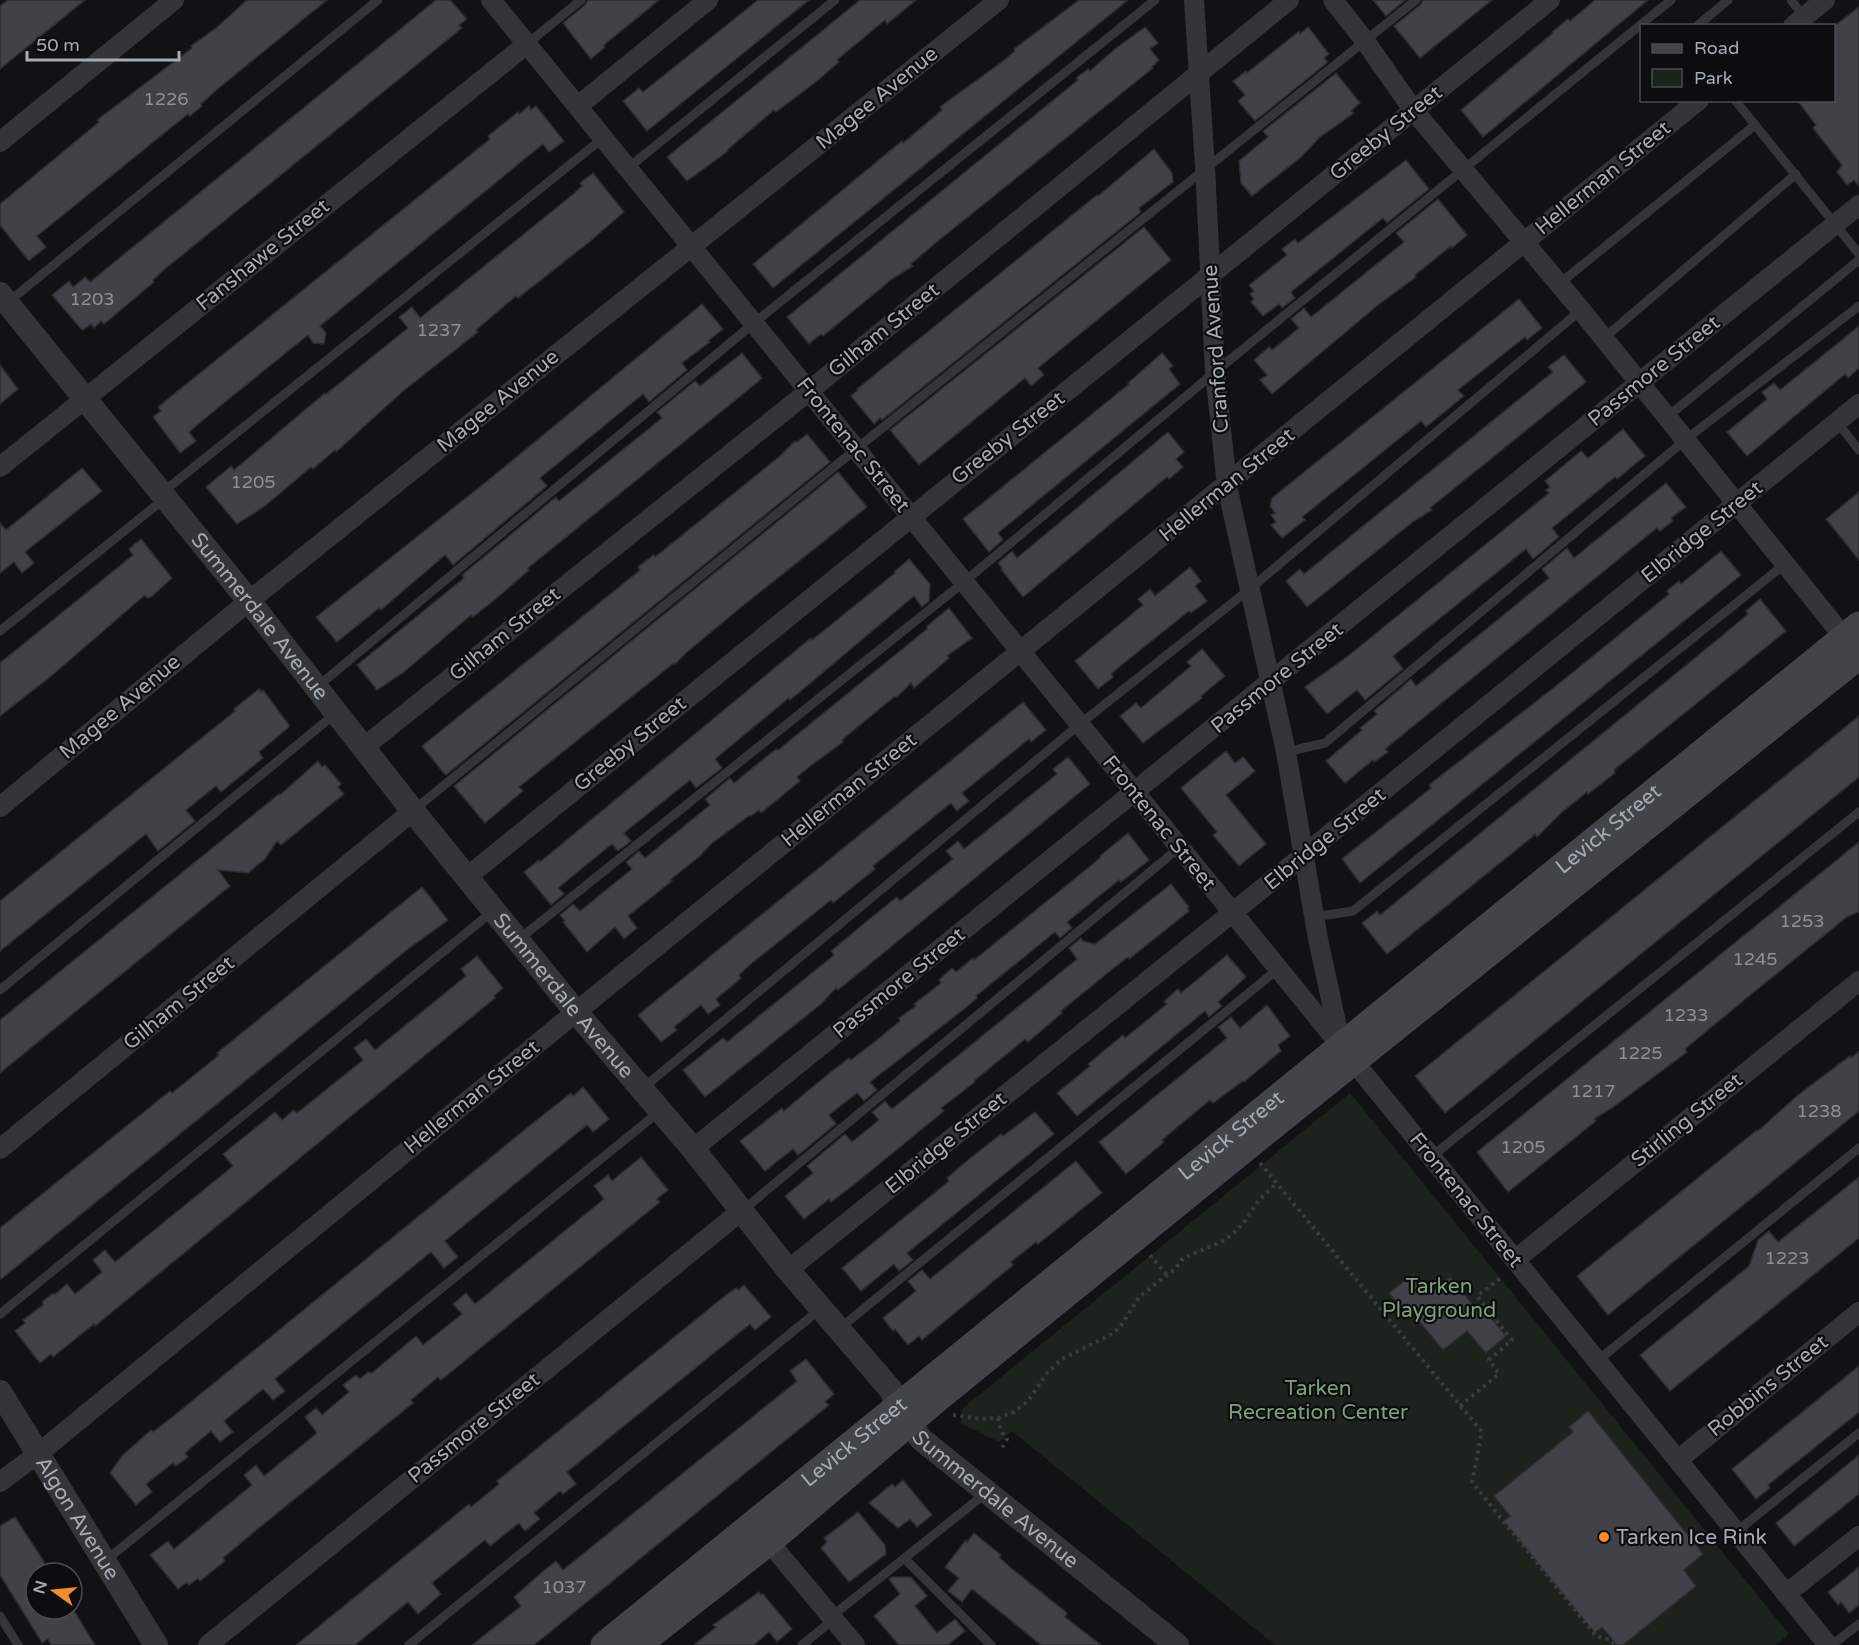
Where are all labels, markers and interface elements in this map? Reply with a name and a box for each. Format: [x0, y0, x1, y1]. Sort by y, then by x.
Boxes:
scale bar [27, 24, 178, 62]
legend [1640, 24, 1835, 102]
text: 50 m [36, 34, 80, 56]
text: Road [1694, 37, 1739, 59]
street label: Magee Avenue [811, 41, 943, 155]
text: Park [1694, 67, 1733, 89]
street label: Greeby Street [1325, 80, 1447, 186]
house number: 1226 [143, 88, 189, 110]
street label: Hellerman Street [1530, 116, 1676, 240]
street label: Fanshawe Street [191, 194, 335, 316]
street label: Cranford Avenue [1198, 264, 1234, 434]
street label: Gilham Street [823, 278, 945, 382]
house number: 1203 [69, 288, 115, 310]
street label: Passmore Street [1583, 310, 1725, 432]
house number: 1237 [416, 319, 462, 341]
street label: Magee Avenue [432, 344, 564, 458]
street label: Frontenac Street [791, 373, 915, 517]
street label: Greeby Street [946, 386, 1070, 490]
street label: Hellerman Street [1154, 423, 1300, 547]
house number: 1205 [230, 471, 276, 493]
street label: Elbridge Street [1636, 475, 1768, 589]
street label: Summerdale Avenue [186, 527, 334, 705]
street label: Gilham Street [444, 582, 566, 686]
street label: Passmore Street [1206, 617, 1348, 739]
street label: Magee Avenue [55, 649, 185, 765]
street label: Greeby Street [569, 691, 691, 797]
street label: Hellerman Street [776, 728, 922, 852]
street label: Frontenac Street [1097, 751, 1221, 895]
street label: Levick Street [1550, 779, 1666, 879]
street label: Elbridge Street [1259, 782, 1391, 896]
street label: Summerdale Avenue [488, 908, 639, 1083]
house number: 1253 [1779, 910, 1825, 932]
street label: Passmore Street [828, 922, 970, 1044]
house number: 1245 [1732, 948, 1778, 970]
street label: Gilham Street [118, 951, 240, 1055]
house number: 1233 [1663, 1004, 1709, 1026]
street label: Hellerman Street [399, 1035, 545, 1159]
house number: 1225 [1617, 1042, 1663, 1064]
street label: Stirling Street [1626, 1068, 1748, 1172]
house number: 1217 [1570, 1080, 1616, 1102]
street label: Levick Street [1173, 1085, 1289, 1186]
street label: Elbridge Street [880, 1086, 1012, 1200]
house number: 1238 [1796, 1100, 1842, 1122]
street label: Frontenac Street [1404, 1128, 1528, 1272]
house number: 1205 [1500, 1136, 1546, 1158]
house number: 1223 [1764, 1247, 1810, 1269]
park label: Tarken Playground [1382, 1274, 1496, 1323]
street label: Robbins Street [1703, 1330, 1833, 1442]
street label: Passmore Street [403, 1367, 545, 1489]
park label: Tarken Recreation Center [1228, 1376, 1408, 1425]
street label: Levick Street [796, 1392, 912, 1492]
street label: Summerdale Avenue [906, 1426, 1084, 1574]
street label: Algon Avenue [30, 1452, 125, 1584]
place label: Tarken Ice Rink [1616, 1525, 1767, 1550]
marker: Tarken Ice Rink [1597, 1530, 1611, 1544]
north arrow [24, 1561, 84, 1621]
house number: 1037 [541, 1576, 587, 1598]
text: N [29, 1579, 52, 1596]

